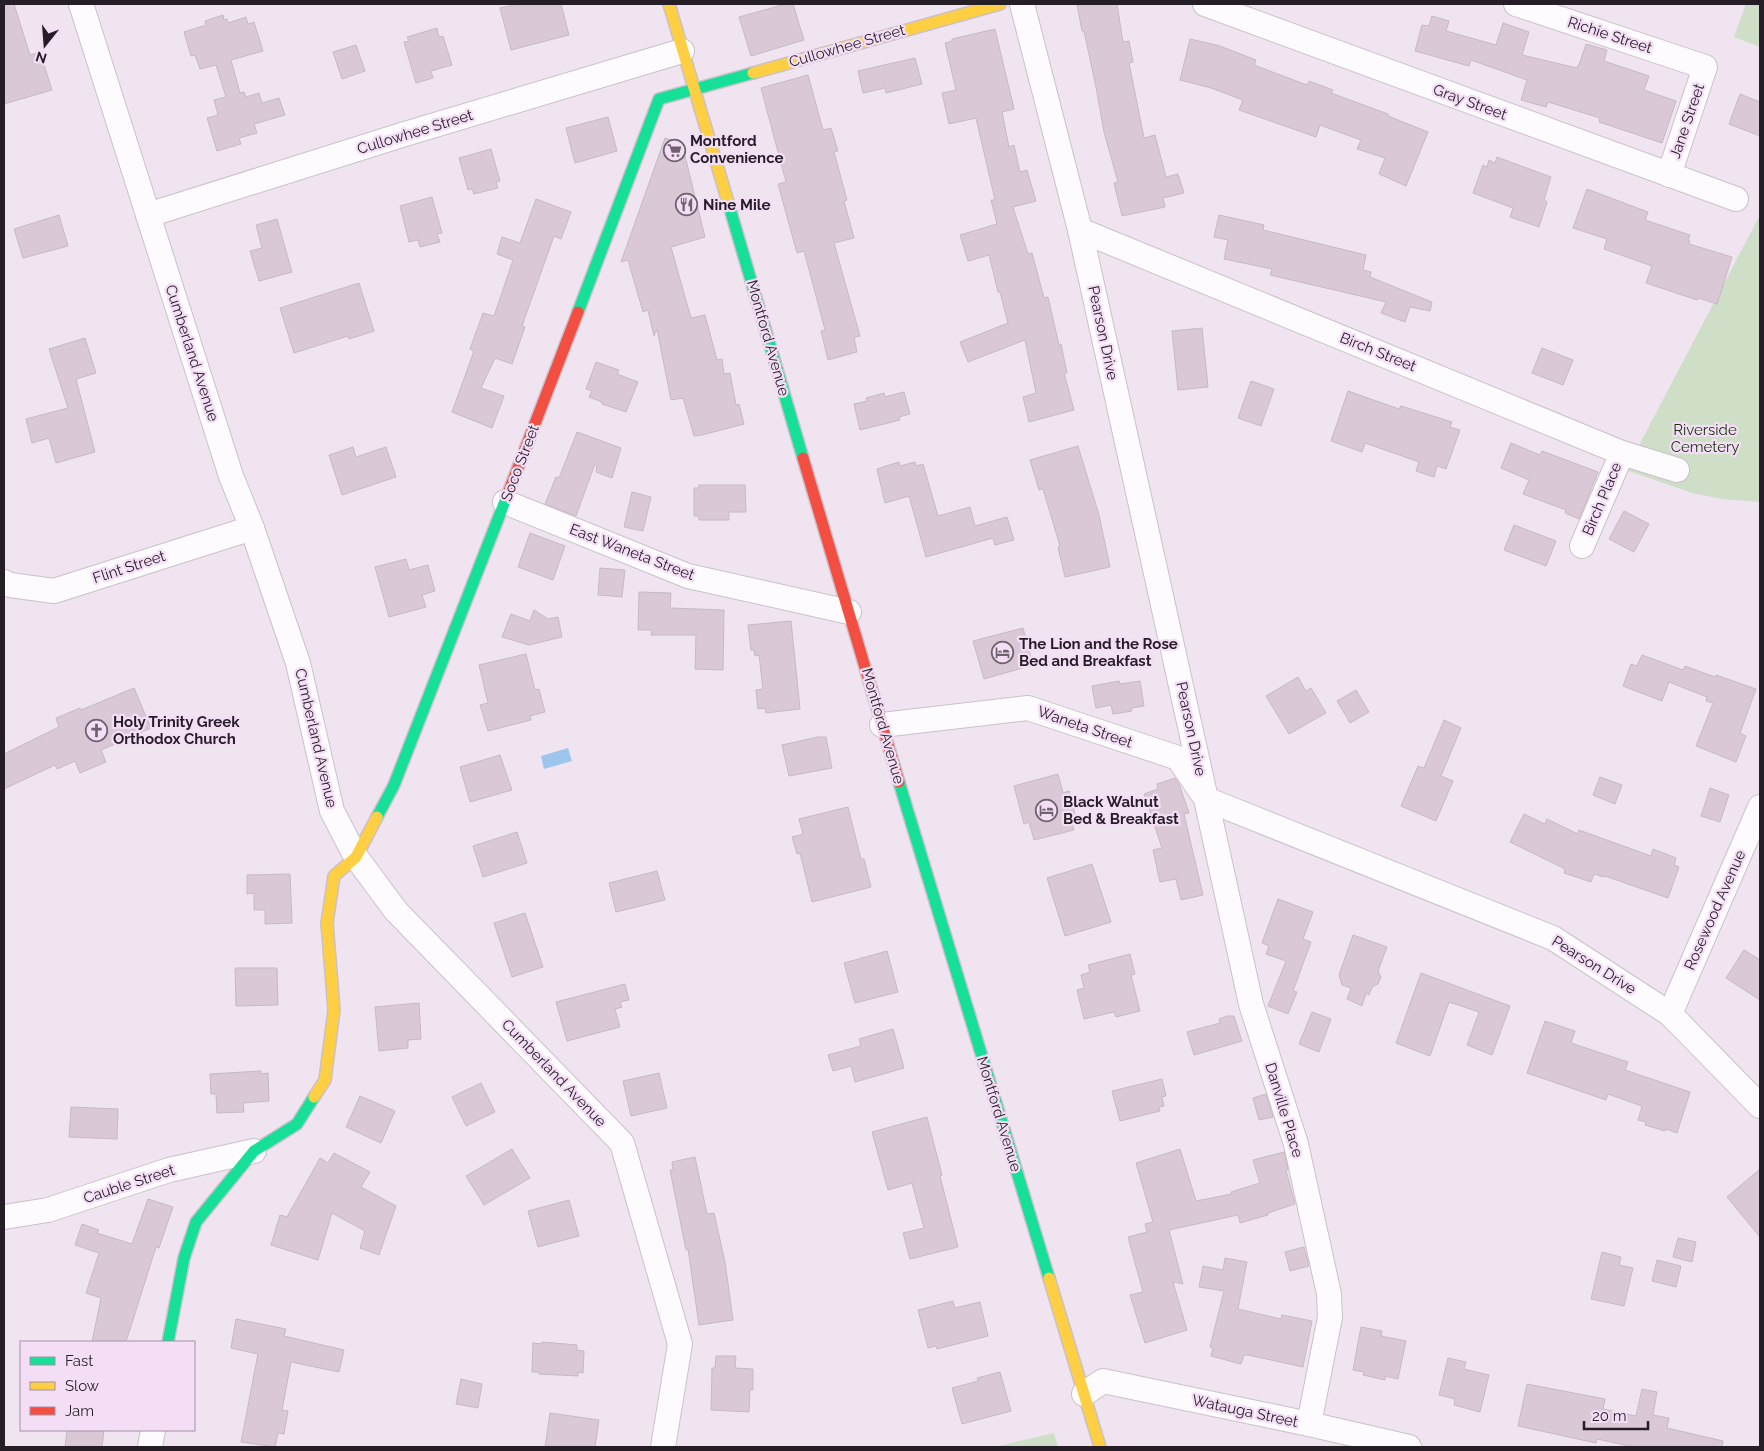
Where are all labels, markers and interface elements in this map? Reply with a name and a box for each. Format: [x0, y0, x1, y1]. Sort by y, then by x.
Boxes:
street label: Richie Street [1566, 13, 1654, 57]
north arrow [20, 20, 70, 70]
street label: Cullowhee Street [787, 21, 907, 71]
text: N [34, 48, 49, 67]
street label: Gray Street [1431, 80, 1509, 124]
street label: Jane Street [1666, 81, 1708, 161]
street label: Cullowhee Street [355, 106, 475, 158]
place label: Montford Convenience [690, 132, 784, 167]
supermarket icon: Montford Convenience [662, 138, 686, 162]
restaurant icon: Nine Mile [675, 193, 699, 217]
place label: Nine Mile [703, 196, 770, 214]
street label: Montford Avenue [743, 278, 793, 398]
street label: Cumberland Avenue [161, 282, 223, 424]
street label: Pearson Drive [1084, 284, 1122, 382]
street label: Birch Street [1337, 329, 1419, 375]
park label: Riverside Cemetery [1671, 421, 1739, 456]
street label: Soco Street [497, 422, 543, 504]
street label: Birch Place [1579, 460, 1626, 538]
street label: East Waneta Street [567, 520, 697, 584]
street label: Flint Street [90, 547, 168, 587]
place label: The Lion and the Rose Bed and Breakfast [1019, 635, 1178, 670]
hotel icon: The Lion and the Rose Bed and Breakfast [991, 641, 1015, 665]
street label: Cumberland Avenue [291, 666, 341, 810]
street label: Montford Avenue [858, 666, 908, 786]
street label: Pearson Drive [1172, 680, 1210, 778]
street label: Waneta Street [1035, 702, 1135, 752]
place label: Holy Trinity Greek Orthodox Church [113, 713, 240, 748]
church icon: Holy Trinity Greek Orthodox Church [85, 719, 109, 743]
place label: Black Walnut Bed & Breakfast [1063, 793, 1179, 828]
hotel icon: Black Walnut Bed & Breakfast [1035, 799, 1059, 823]
street label: Rosewood Avenue [1680, 847, 1750, 973]
street label: Pearson Drive [1549, 932, 1640, 998]
street label: Cumberland Avenue [498, 1015, 610, 1131]
street label: Montford Avenue [973, 1054, 1025, 1174]
street label: Danville Place [1261, 1060, 1307, 1160]
street label: Cauble Street [81, 1161, 177, 1207]
legend [20, 1341, 195, 1431]
text: Fast [65, 1352, 93, 1370]
text: Slow [65, 1377, 99, 1395]
street label: Watauga Street [1190, 1391, 1300, 1431]
scale bar [1584, 1398, 1648, 1430]
text: Jam [65, 1402, 94, 1420]
text: 20 m [1592, 1407, 1627, 1425]

